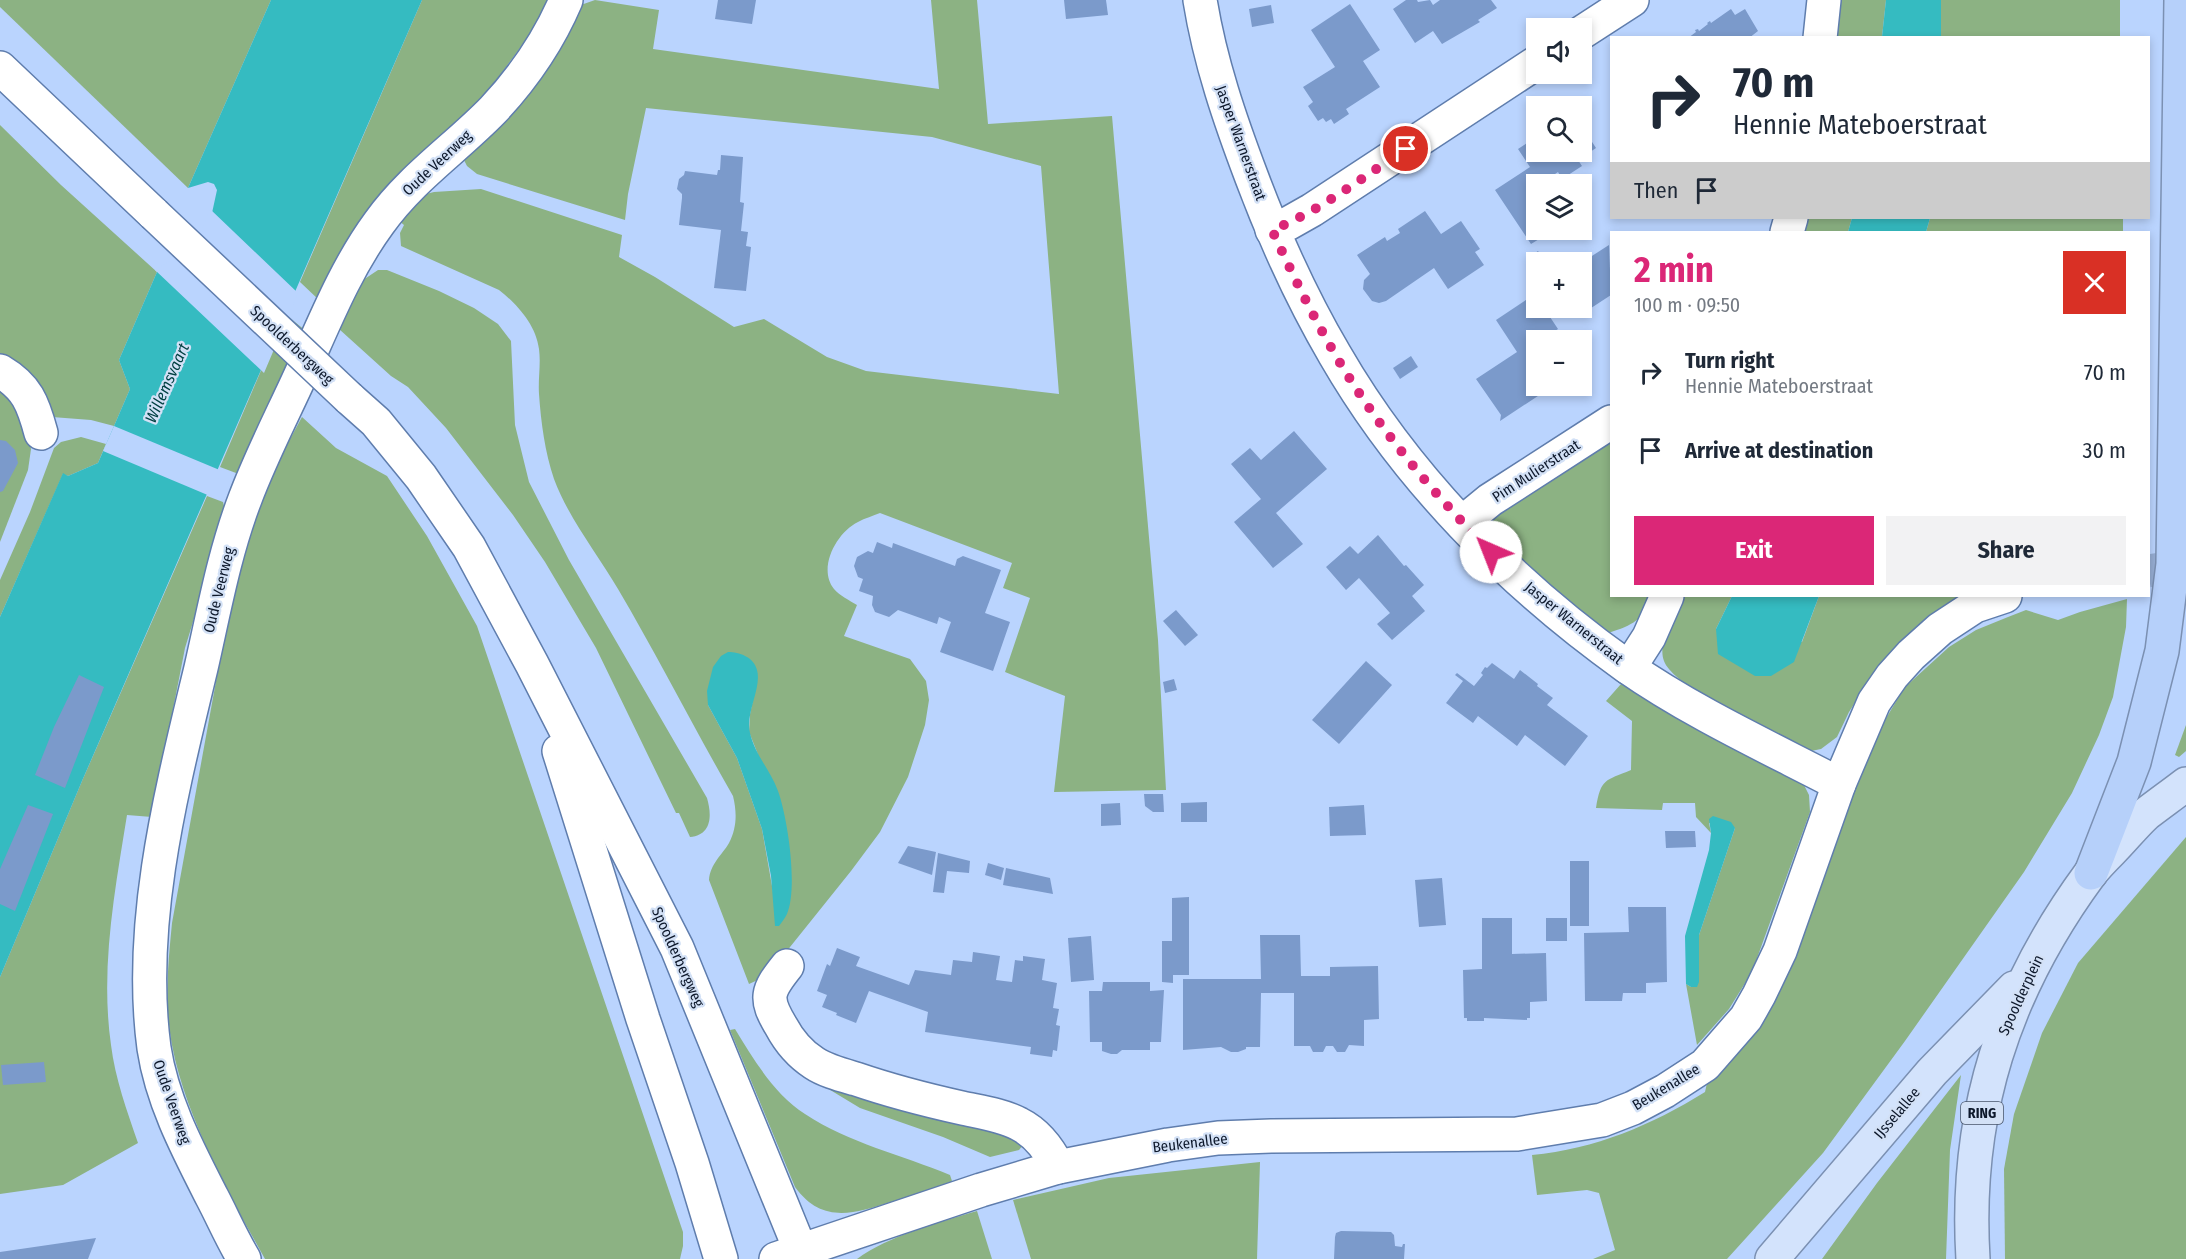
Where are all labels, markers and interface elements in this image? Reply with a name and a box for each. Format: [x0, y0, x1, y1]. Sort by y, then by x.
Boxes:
map controls [1526, 18, 1592, 396]
button: sound [1526, 18, 1592, 84]
text: 70 m [1733, 58, 1814, 108]
icon: right [1634, 60, 1712, 138]
street label: Jasper Warnerstraat [1212, 83, 1270, 203]
button: search [1526, 96, 1592, 162]
text: Hennie Mateboerstraat [1733, 109, 1987, 141]
pin [1380, 123, 1431, 174]
street label: Oude Veerweg [399, 126, 475, 200]
icon: arrive [1389, 132, 1422, 165]
button: layers [1526, 174, 1592, 240]
icon: arrive [1690, 174, 1723, 207]
text: Then [1634, 177, 1678, 204]
text: 2 min [1634, 248, 1714, 292]
button: close [2063, 251, 2126, 314]
button: + [1526, 252, 1592, 318]
text: 100 m · 09:50 [1634, 293, 1740, 317]
street label: Spoolderbergweg [247, 302, 337, 388]
button: − [1526, 330, 1592, 396]
water label: Willemsvaart [141, 340, 193, 426]
text: Turn right [1685, 347, 1774, 374]
icon: right [1634, 356, 1667, 389]
text: 70 m [2084, 359, 2126, 386]
text: Hennie Mateboerstraat [1685, 374, 1873, 398]
icon: arrive [1634, 434, 1667, 467]
street label: Pim Mulierstraat [1489, 436, 1583, 506]
text: Arrive at destination [1685, 437, 1873, 464]
text: 30 m [2083, 437, 2126, 464]
button: Exit [1634, 516, 1874, 585]
button: Share [1886, 516, 2126, 585]
position arrow [1459, 520, 1523, 584]
street label: Oude Veerweg [200, 545, 238, 635]
street label: Jasper Warnerstraat [1521, 578, 1627, 668]
street label: Spoolderbergweg [648, 904, 708, 1010]
street label: Spoolderplein [1995, 952, 2047, 1038]
street label: Oude Veerweg [149, 1058, 195, 1146]
street label: Beukenallee [1629, 1060, 1703, 1114]
street label: IJsselallee [1870, 1084, 1924, 1142]
road number: RING [1961, 1102, 2003, 1124]
street label: Beukenallee [1151, 1129, 1229, 1157]

